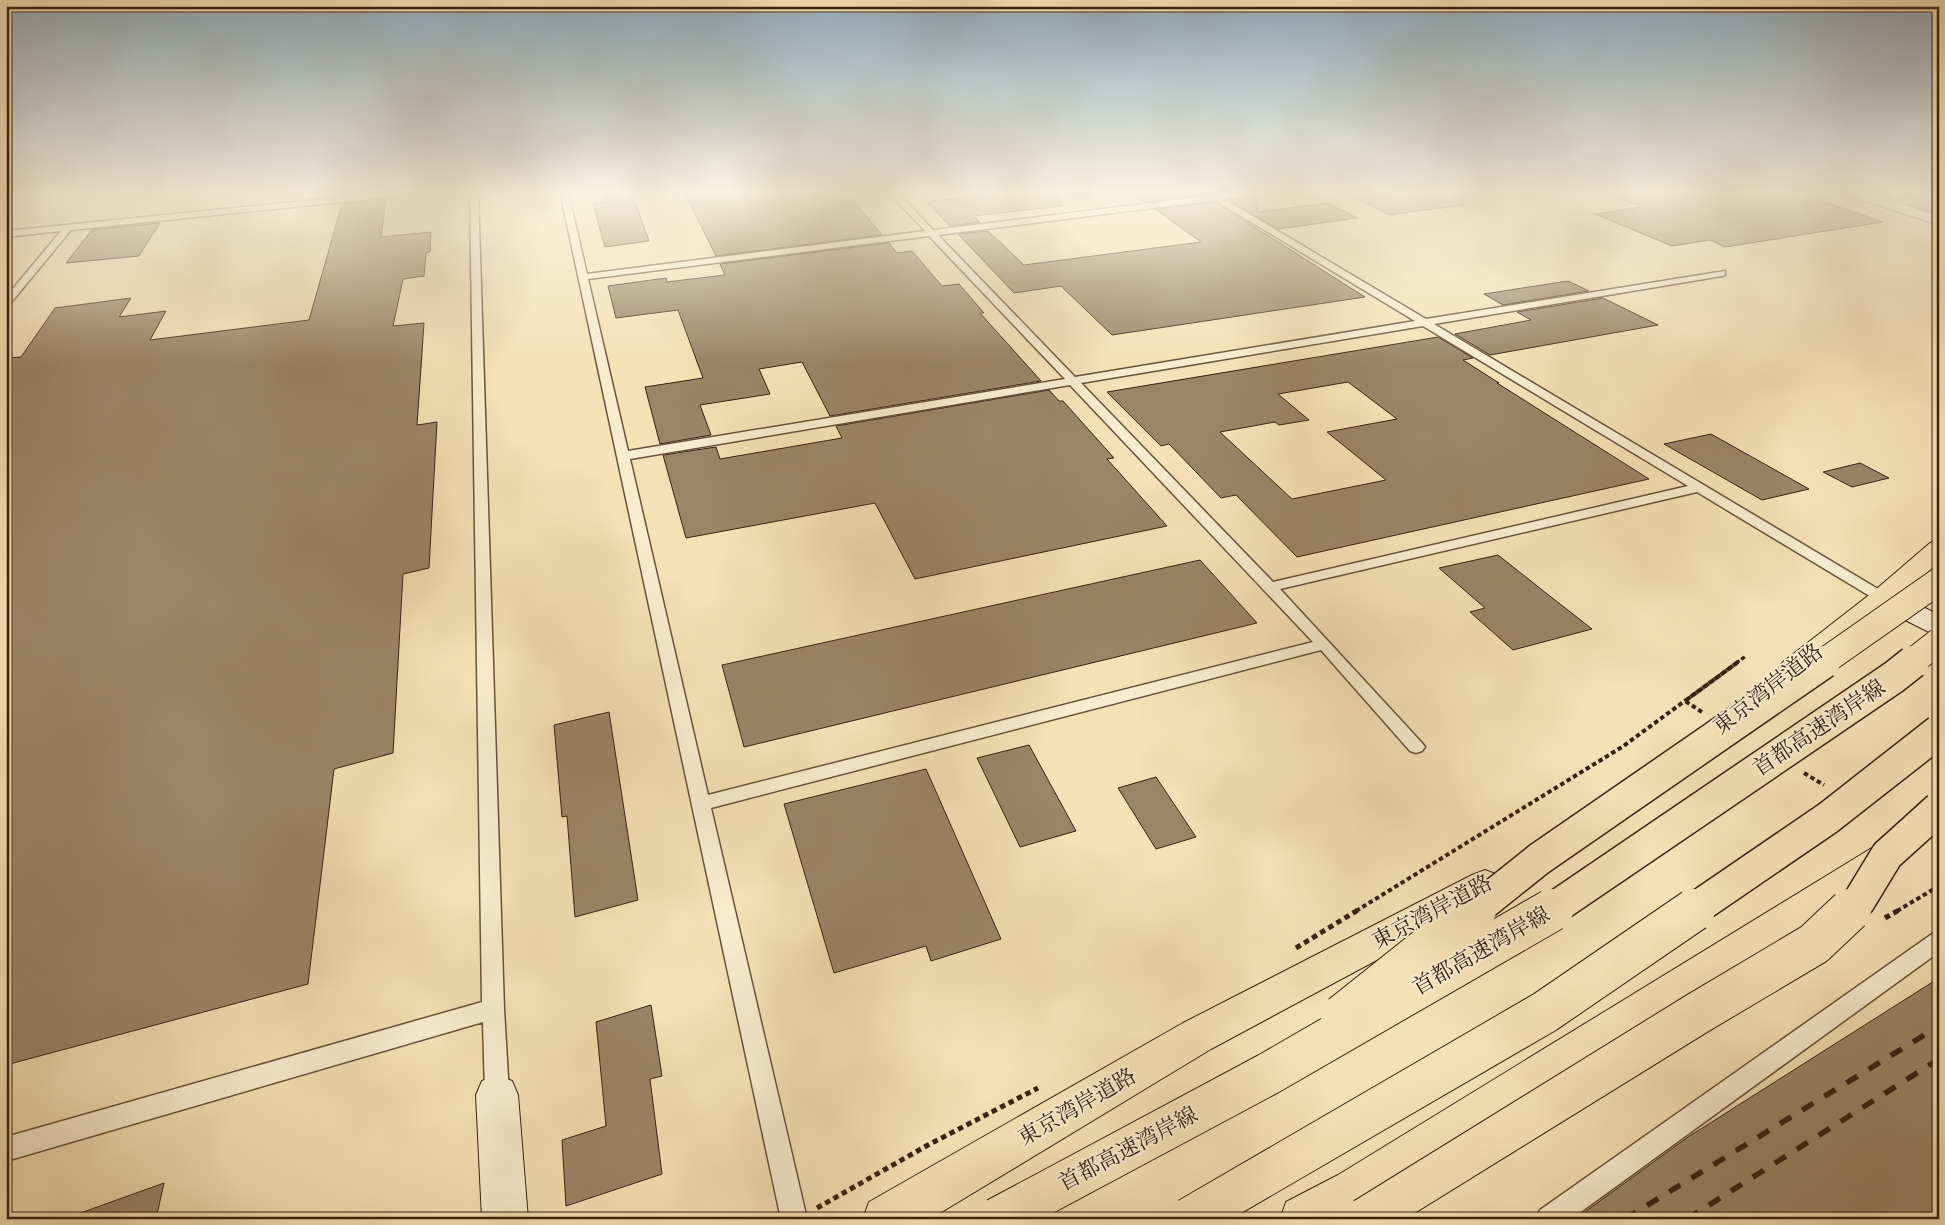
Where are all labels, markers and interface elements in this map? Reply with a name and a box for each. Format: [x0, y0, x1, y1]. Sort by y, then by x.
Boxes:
street label: 東京湾岸道路 [1708, 638, 1828, 740]
street label: 首都高速湾岸線 [1748, 674, 1890, 782]
street label: 東京湾岸道路 [1368, 870, 1496, 954]
street label: 首都高速湾岸線 [1408, 901, 1554, 1001]
street label: 東京湾岸道路 [1013, 1063, 1141, 1151]
street label: 首都高速湾岸線 [1054, 1101, 1202, 1197]

